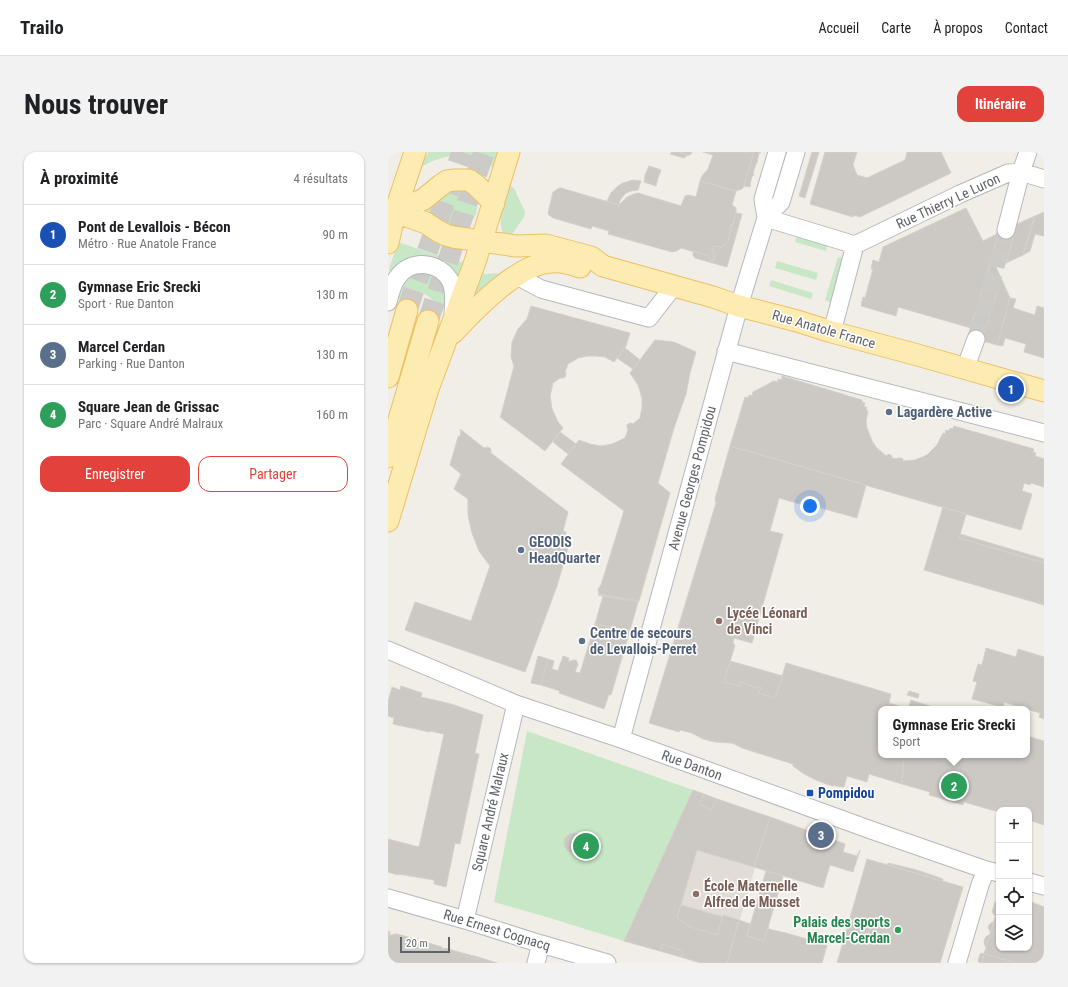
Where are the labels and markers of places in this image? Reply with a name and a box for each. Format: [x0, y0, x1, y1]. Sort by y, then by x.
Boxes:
pin: 1 [998, 374, 1024, 404]
place label: Lagardère Active [897, 404, 992, 420]
marker: Lagardère Active [884, 407, 894, 417]
place label: GEODIS HeadQuarter [529, 534, 601, 566]
marker: GEODIS HeadQuarter [516, 545, 526, 555]
place label: Lycée Léonard de Vinci [727, 605, 807, 637]
marker: Lycée Léonard de Vinci [714, 616, 724, 626]
place label: Centre de secours de Levallois-Perret [590, 625, 697, 657]
marker: Centre de secours de Levallois-Perret [577, 636, 587, 646]
pin: 2 [941, 771, 967, 801]
place label: Pompidou [818, 785, 875, 801]
marker: Pompidou [805, 788, 815, 798]
pin: 3 [808, 820, 834, 850]
pin: 4 [573, 831, 599, 861]
place label: École Maternelle Alfred de Musset [704, 877, 800, 910]
marker: École Maternelle Alfred de Musset [691, 889, 701, 899]
place label: Palais des sports Marcel-Cerdan [793, 914, 890, 946]
marker: Palais des sports Marcel-Cerdan [893, 925, 903, 935]

